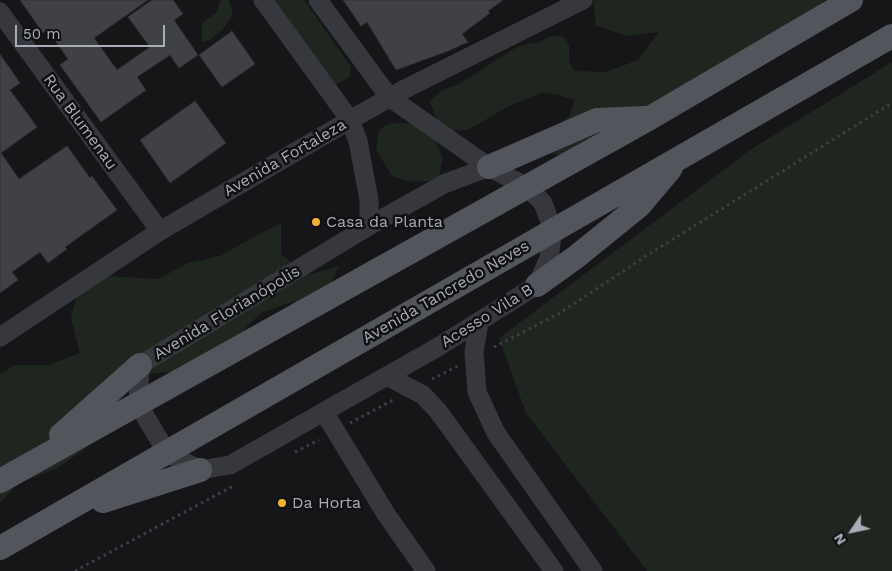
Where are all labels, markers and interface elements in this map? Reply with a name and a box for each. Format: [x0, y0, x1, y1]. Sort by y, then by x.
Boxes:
scale bar [18, 15, 168, 47]
text: 50 m [23, 25, 60, 43]
street label: Rua Blumenau [39, 70, 121, 174]
street label: Avenida Fortaleza [220, 115, 350, 201]
place label: Casa da Planta [326, 212, 443, 232]
marker: Casa da Planta [310, 216, 322, 228]
street label: Avenida Tancredo Neves [359, 236, 533, 348]
street label: Avenida Florianópolis [150, 262, 304, 364]
street label: Acesso Vila B [437, 280, 537, 352]
place label: Da Horta [292, 493, 361, 513]
marker: Da Horta [276, 497, 288, 509]
north arrow [827, 506, 877, 556]
text: N [830, 531, 849, 548]

